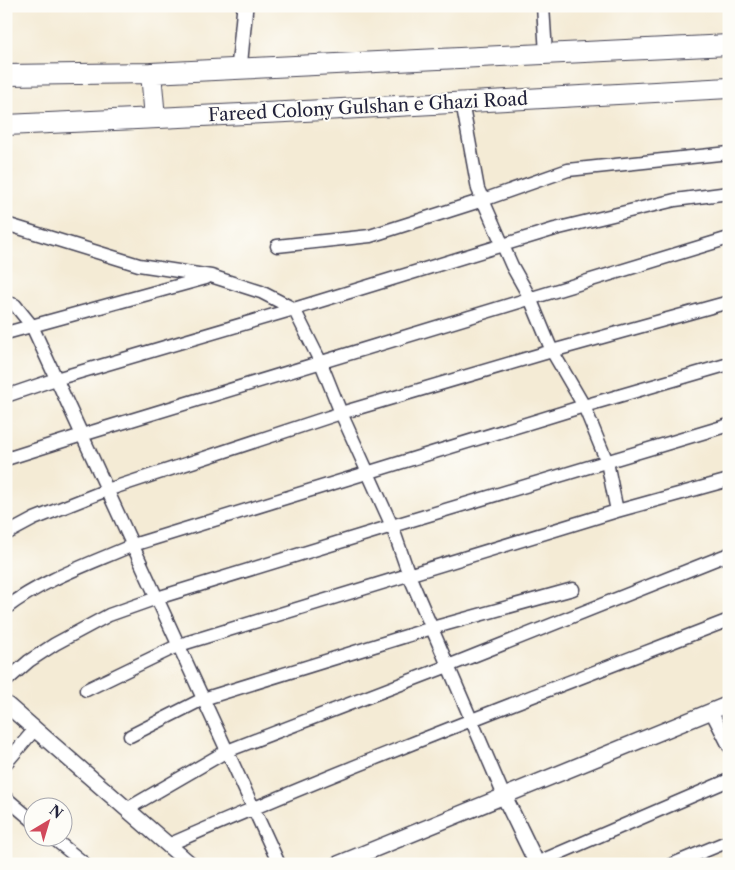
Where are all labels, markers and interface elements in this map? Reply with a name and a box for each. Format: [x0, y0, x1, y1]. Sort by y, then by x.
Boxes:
street label: Fareed Colony Gulshan e Ghazi Road [208, 88, 528, 126]
north arrow [22, 798, 72, 848]
text: N [46, 801, 66, 823]

